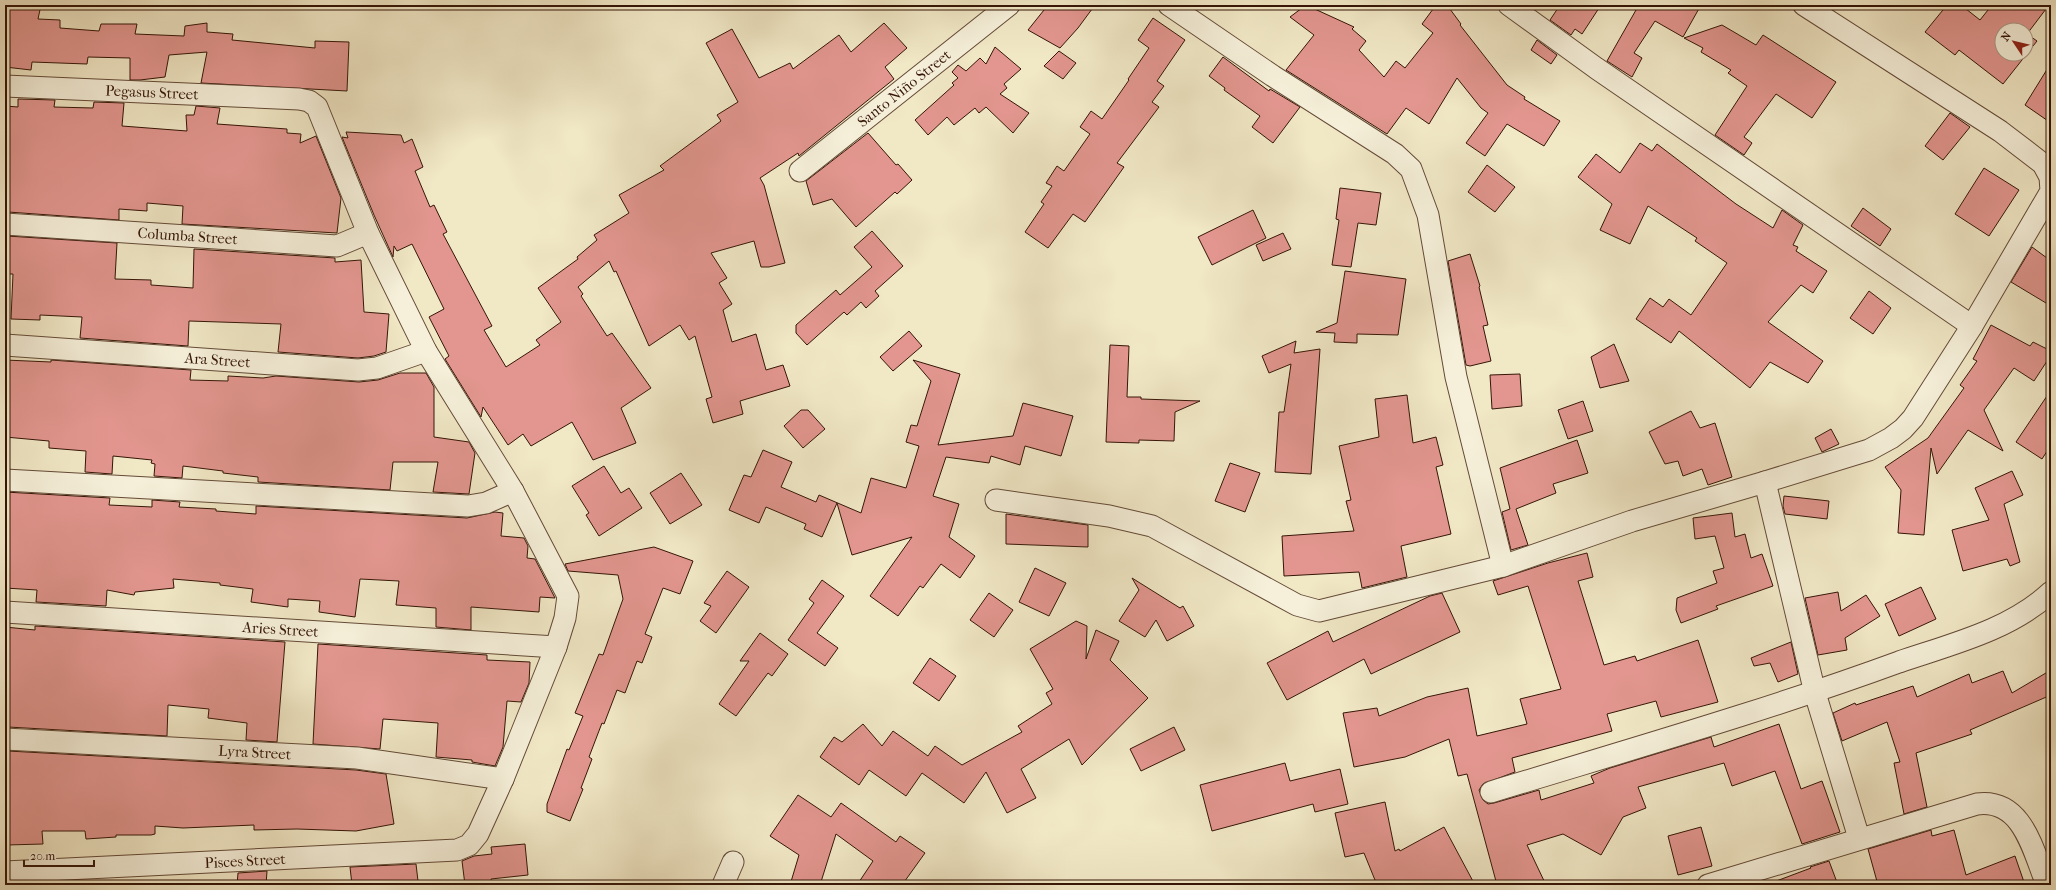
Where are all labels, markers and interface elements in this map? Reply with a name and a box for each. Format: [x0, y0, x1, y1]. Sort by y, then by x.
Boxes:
north arrow [1994, 22, 2034, 62]
text: N [1998, 29, 2014, 44]
street label: Santo Niño Street [854, 45, 955, 131]
street label: Pegasus Street [105, 81, 200, 104]
street label: Columba Street [137, 224, 239, 248]
street label: Ara Street [183, 349, 252, 371]
street label: Aries Street [241, 618, 320, 641]
street label: Lyra Street [218, 742, 292, 763]
scale bar [24, 842, 94, 868]
text: 20 m [30, 849, 55, 863]
street label: Pisces Street [204, 850, 287, 872]

